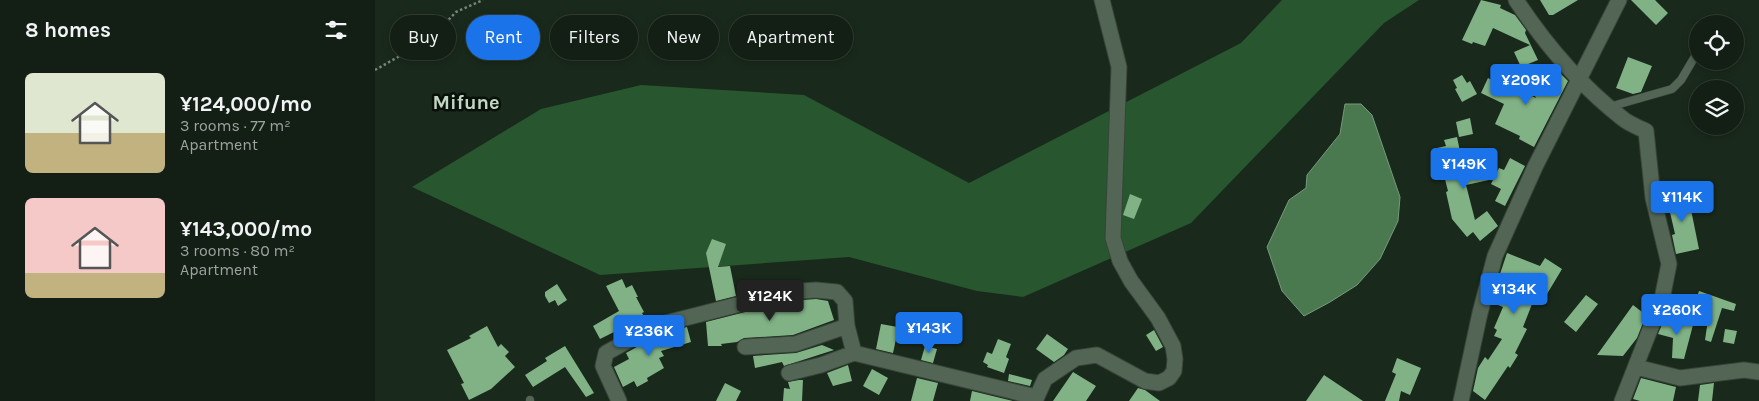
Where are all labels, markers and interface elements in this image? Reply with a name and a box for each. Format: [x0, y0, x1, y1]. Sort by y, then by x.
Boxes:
chip: Buy [390, 15, 456, 60]
chip: Rent [466, 15, 540, 60]
chip: Filters [550, 15, 638, 60]
chip: New [648, 15, 719, 60]
chip: Apartment [729, 15, 853, 60]
map controls [1689, 15, 1744, 135]
button: locate [1689, 15, 1744, 70]
icon: filters [322, 16, 350, 44]
text: 8 homes [25, 18, 111, 42]
pin: ¥209K [1491, 64, 1561, 106]
text: ¥209K [1501, 70, 1551, 89]
button: layers [1689, 80, 1744, 135]
district label: Mifune [433, 91, 500, 114]
text: ¥124,000/mo [180, 92, 312, 116]
icon: home [65, 93, 125, 153]
text: 3 rooms · 77 m² [180, 116, 291, 135]
text: Apartment [180, 135, 258, 154]
pin: ¥149K [1429, 148, 1499, 190]
text: ¥149K [1442, 154, 1486, 173]
pin: ¥114K [1647, 180, 1717, 223]
text: ¥114K [1662, 187, 1702, 206]
text: ¥143,000/mo [180, 217, 312, 241]
icon: home [65, 218, 125, 278]
text: 3 rooms · 80 m² [180, 241, 295, 260]
text: Apartment [180, 260, 258, 279]
pin: ¥134K [1479, 272, 1549, 315]
text: ¥134K [1491, 279, 1537, 298]
pin: ¥124K [735, 280, 805, 322]
text: ¥124K [748, 286, 792, 305]
pin: ¥260K [1642, 294, 1712, 336]
text: ¥260K [1652, 300, 1702, 319]
pin: ¥143K [894, 312, 964, 354]
pin: ¥236K [614, 314, 684, 357]
text: ¥143K [906, 318, 952, 337]
text: ¥236K [624, 321, 674, 340]

